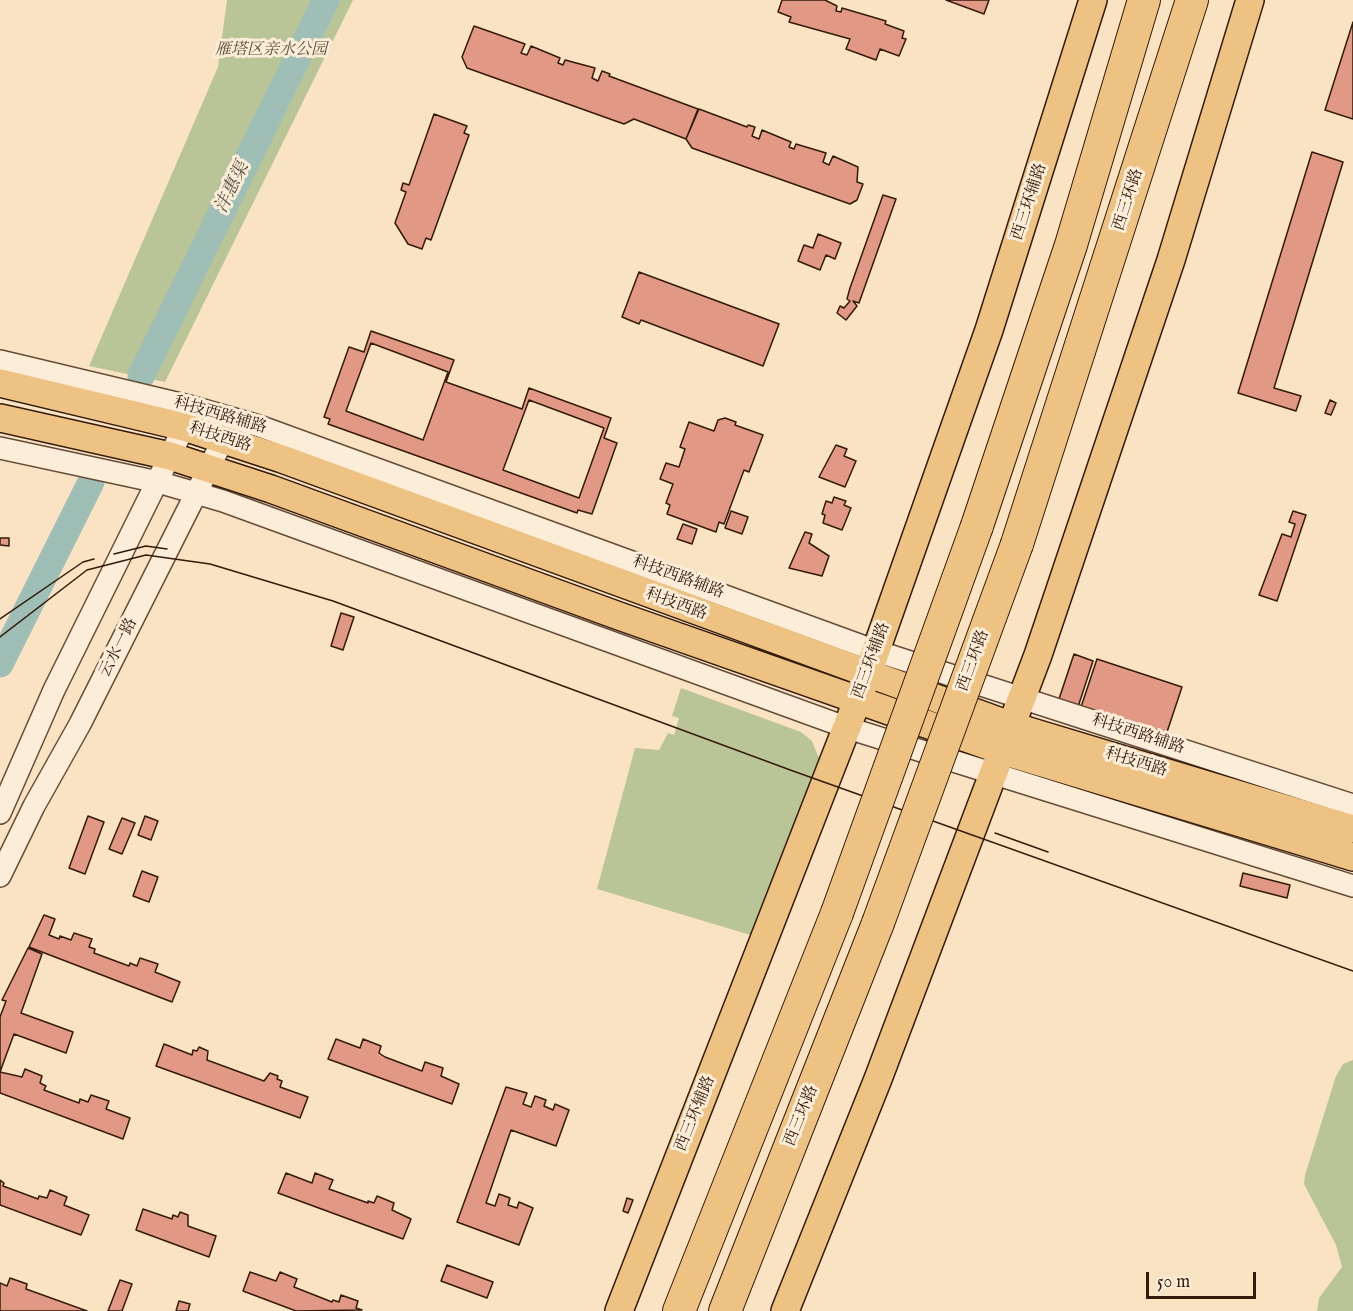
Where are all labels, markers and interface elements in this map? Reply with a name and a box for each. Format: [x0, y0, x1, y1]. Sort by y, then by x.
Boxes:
park label: 雁塔区亲水公园 [215, 41, 327, 61]
water label: 沣惠渠 [211, 159, 255, 217]
street label: 西三环辅路 [1009, 161, 1051, 243]
street label: 西三环路 [1110, 167, 1148, 233]
street label: 科技西路辅路 [171, 394, 269, 438]
street label: 科技西路 [187, 419, 253, 457]
street label: 科技西路辅路 [630, 553, 726, 603]
street label: 科技西路 [643, 585, 709, 625]
street label: 云水一路 [96, 615, 142, 681]
street label: 西三环辅路 [849, 620, 895, 702]
street label: 西三环路 [954, 628, 994, 694]
street label: 科技西路辅路 [1089, 711, 1187, 759]
street label: 科技西路 [1103, 744, 1169, 782]
street label: 西三环辅路 [672, 1073, 720, 1155]
street label: 西三环路 [781, 1083, 823, 1149]
scale bar [1149, 1260, 1258, 1298]
text: 50 m [1157, 1271, 1190, 1294]

